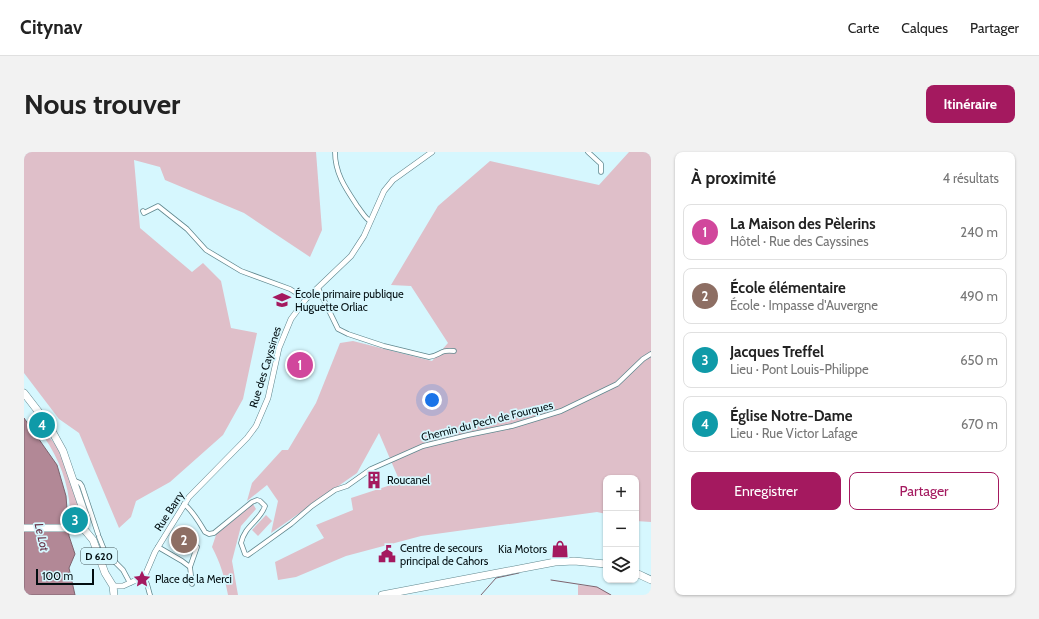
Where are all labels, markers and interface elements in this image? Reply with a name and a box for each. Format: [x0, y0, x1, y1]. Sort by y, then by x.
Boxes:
text: Citynav [20, 16, 82, 39]
text: Carte [848, 19, 879, 37]
text: Calques [901, 19, 948, 37]
text: Partager [970, 19, 1019, 37]
button: Itinéraire [926, 85, 1015, 123]
text: Nous trouver [24, 87, 180, 121]
text: À proximité [691, 168, 776, 188]
text: 4 résultats [943, 170, 999, 186]
text: La Maison des Pèlerins [730, 215, 876, 233]
text: 1 [703, 224, 707, 240]
text: 240 m [960, 224, 998, 240]
text: Hôtel · Rue des Cayssines [730, 233, 869, 249]
text: École élémentaire [730, 279, 846, 297]
place label: École primaire publique Huguette Orliac [295, 287, 404, 314]
text: 2 [702, 288, 708, 304]
text: 490 m [960, 288, 998, 304]
school or university icon: École primaire publique Huguette Orliac [272, 290, 292, 310]
text: École · Impasse d'Auvergne [730, 297, 878, 313]
street label: Rue des Cayssines [246, 324, 284, 409]
text: Jacques Treffel [730, 343, 824, 361]
pin: 1 [287, 350, 313, 380]
text: 3 [701, 352, 709, 368]
text: 650 m [960, 352, 998, 368]
text: Lieu · Pont Louis-Philippe [730, 361, 869, 377]
your location [422, 390, 442, 410]
street label: Chemin du Pech de Fourques [420, 398, 555, 444]
text: Église Notre-Dame [730, 407, 853, 425]
pin: 4 [29, 410, 55, 440]
text: 4 [701, 416, 709, 432]
text: 670 m [961, 416, 998, 432]
text: Lieu · Rue Victor Lafage [730, 425, 858, 441]
building icon: Roucanel [364, 470, 384, 490]
button: Enregistrer [691, 472, 841, 510]
button: Partager [849, 472, 999, 510]
place label: Roucanel [387, 473, 430, 487]
map controls [603, 475, 639, 583]
button: + [603, 475, 639, 511]
street label: Rue Barry [151, 488, 187, 534]
pin: 3 [62, 505, 88, 535]
button: − [603, 511, 639, 547]
water label: Le Lot [31, 521, 53, 553]
pin: 2 [171, 525, 197, 555]
shop icon: Kia Motors [550, 539, 570, 559]
place label: Centre de secours principal de Cahors [400, 541, 489, 568]
place label: Kia Motors [498, 542, 547, 556]
public building icon: Centre de secours principal de Cahors [377, 544, 397, 564]
button: layers [603, 547, 639, 583]
road number: D 620 [81, 548, 117, 564]
scale bar [36, 567, 94, 586]
text: 100 m [42, 569, 73, 583]
place icon: Place de la Merci [132, 569, 152, 589]
place label: Place de la Merci [155, 572, 232, 586]

